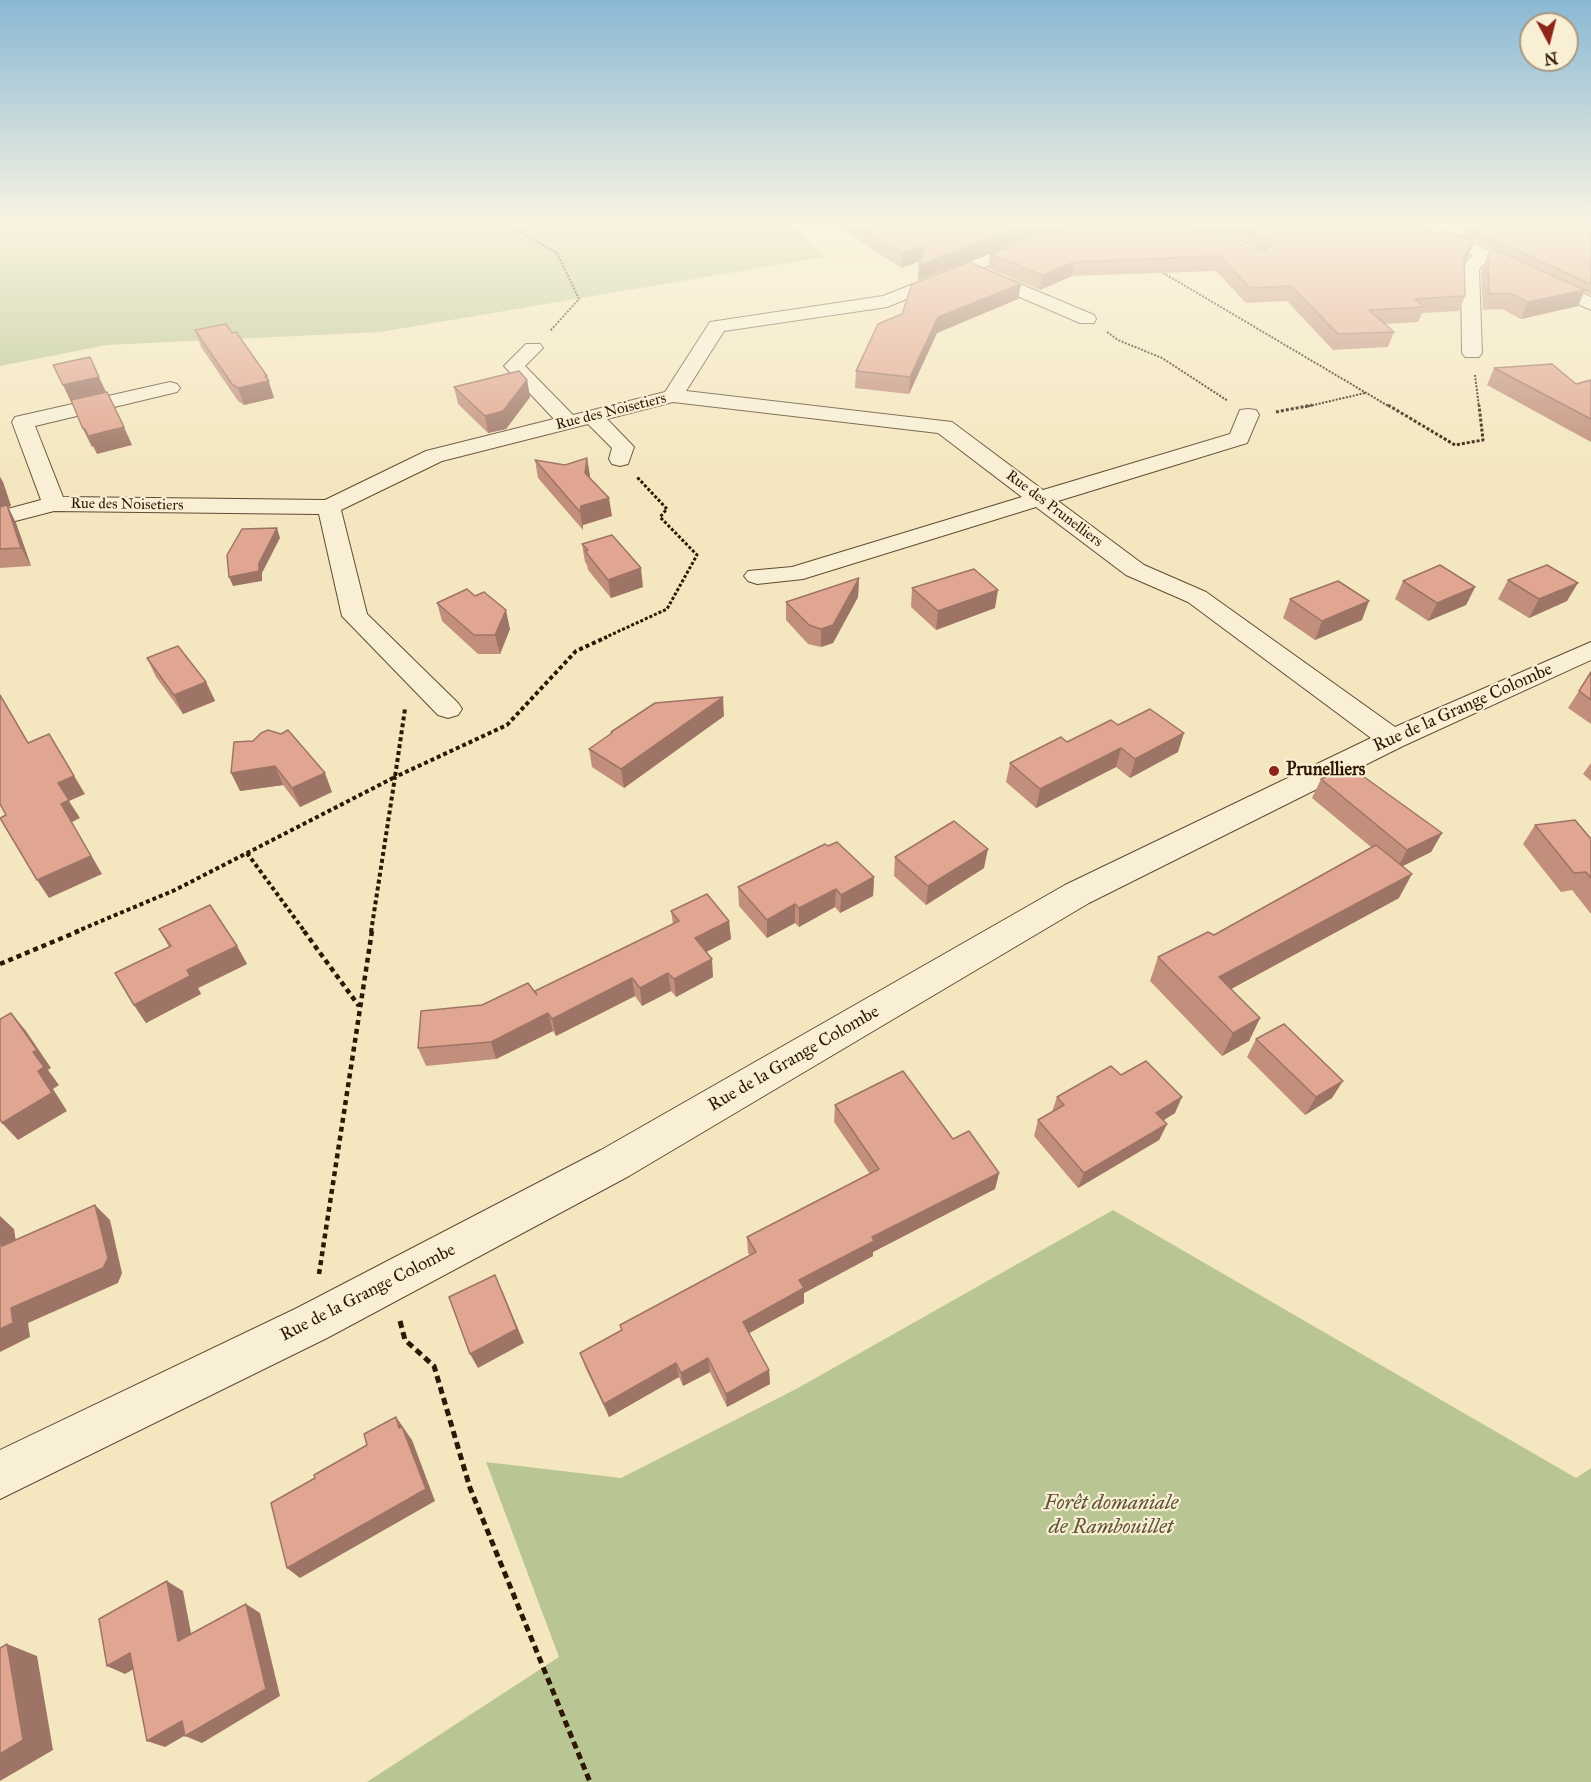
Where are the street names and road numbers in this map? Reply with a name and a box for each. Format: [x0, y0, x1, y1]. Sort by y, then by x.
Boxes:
street label: Rue des Noisetiers [554, 390, 668, 434]
street label: Rue des Prunelliers [1002, 467, 1106, 551]
street label: Rue des Noisetiers [70, 495, 184, 515]
street label: Rue de la Grange Colombe [1370, 659, 1556, 757]
street label: Rue de la Grange Colombe [705, 1001, 883, 1117]
street label: Rue de la Grange Colombe [277, 1239, 459, 1347]

